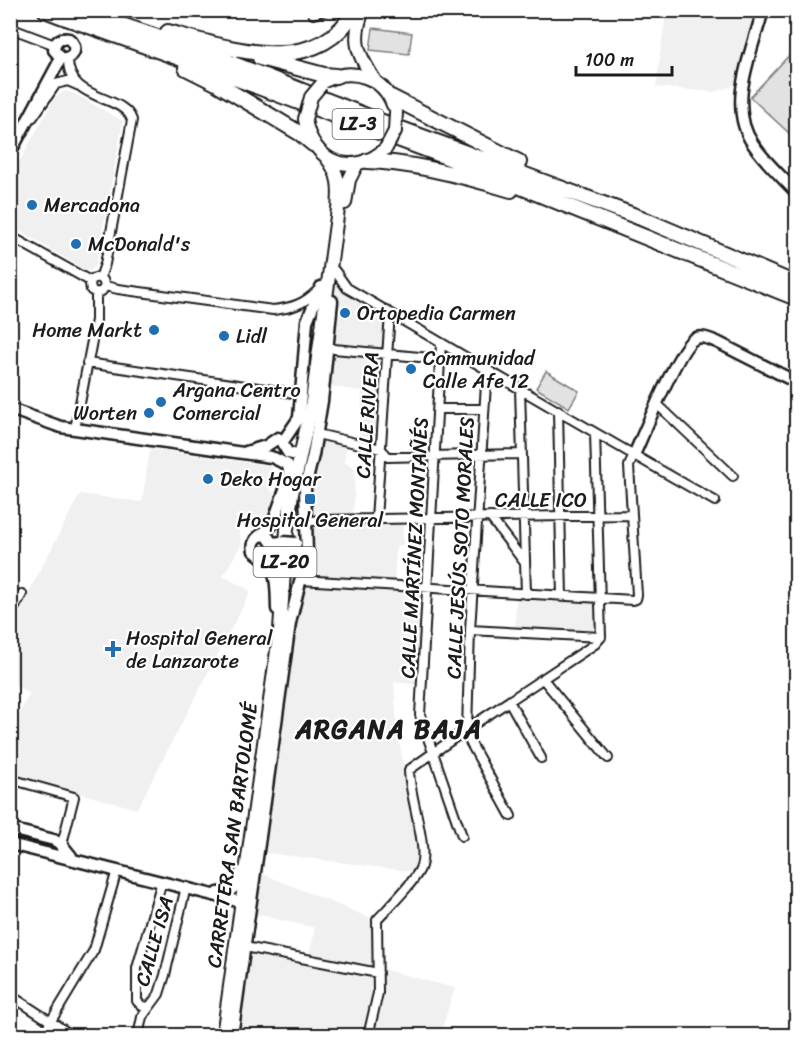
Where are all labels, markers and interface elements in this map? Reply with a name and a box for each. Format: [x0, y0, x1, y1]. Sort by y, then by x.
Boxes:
scale bar [576, 39, 672, 77]
text: 100 m [585, 44, 634, 76]
road number: LZ-3 [332, 109, 384, 139]
place label: Mercadona [44, 188, 140, 223]
marker: Mercadona [25, 198, 39, 212]
place label: McDonald's [88, 227, 191, 262]
marker: McDonald's [69, 237, 83, 251]
place label: Ortopedia Carmen [357, 296, 516, 331]
marker: Ortopedia Carmen [338, 306, 352, 320]
place label: Home Markt [32, 313, 142, 348]
place label: Lidl [236, 319, 268, 354]
marker: Home Markt [147, 323, 161, 337]
marker: Lidl [217, 329, 231, 343]
place label: Communidad Calle Afe 12 [423, 341, 536, 399]
street label: CALLE RIVERA [346, 351, 389, 479]
marker: Communidad Calle Afe 12 [404, 362, 418, 376]
place label: Argana Centro Comercial [172, 373, 301, 431]
marker: Argana Centro Comercial [154, 395, 168, 409]
place label: Worten [73, 396, 137, 431]
marker: Worten [142, 406, 156, 420]
street label: CALLE MARTÍNEZ MONTAÑÉS [390, 416, 439, 679]
street label: CALLE JESÚS SOTO MORALES [436, 416, 485, 680]
place label: Deko Hogar [220, 462, 321, 497]
marker: Deko Hogar [201, 472, 215, 486]
street label: CALLE ICO [495, 483, 587, 518]
marker: Hospital General [303, 492, 317, 506]
place label: Hospital General [237, 503, 384, 538]
road number: LZ-20 [254, 547, 316, 577]
place label: Hospital General de Lanzarote [126, 621, 274, 679]
marker: Hospital General de Lanzarote [104, 640, 122, 658]
street label: CARRETERA SAN BARTOLOMÉ [197, 698, 269, 970]
district label: ARGANA BAJA [294, 706, 483, 752]
street label: CALLE ISA [125, 892, 184, 990]

